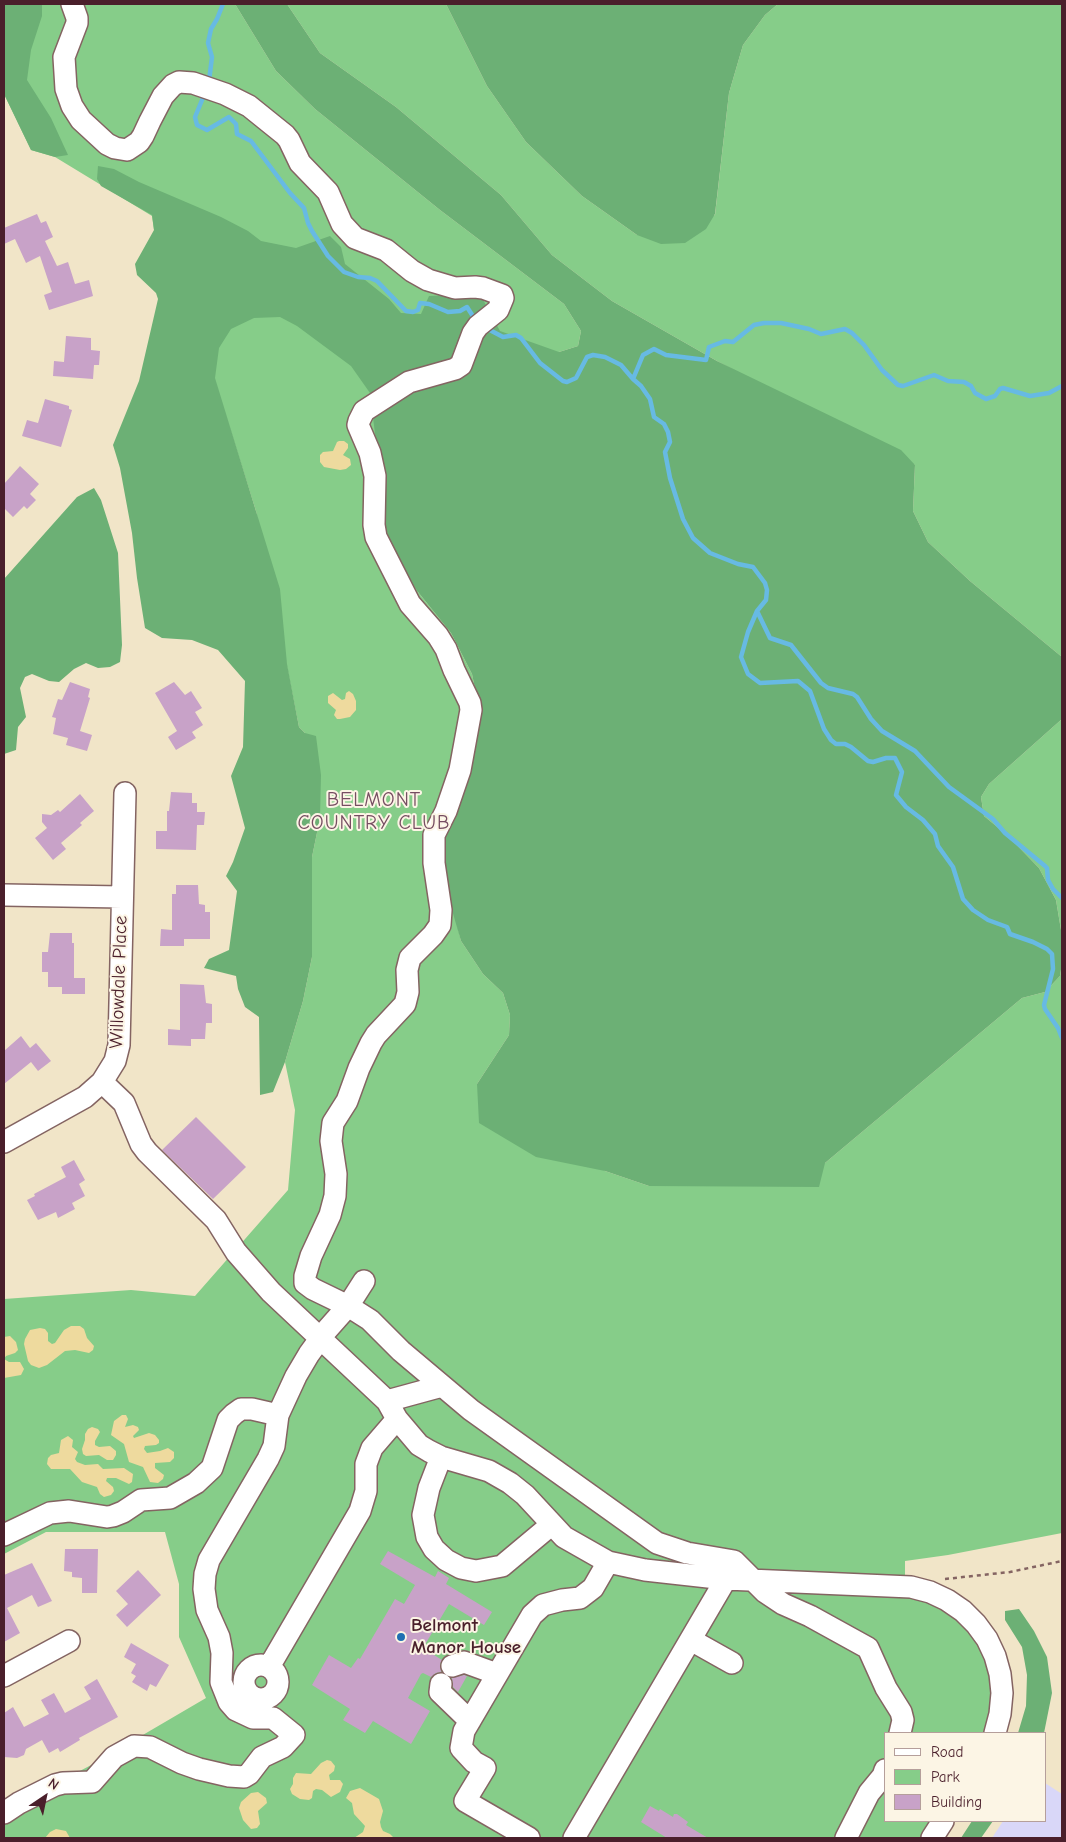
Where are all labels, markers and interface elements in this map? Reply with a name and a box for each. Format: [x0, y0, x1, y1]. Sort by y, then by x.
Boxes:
district label: BELMONT COUNTRY CLUB [296, 788, 452, 835]
street label: Willowdale Place [105, 915, 133, 1049]
place label: Belmont Manor House [411, 1615, 521, 1659]
marker: Belmont Manor House [395, 1631, 407, 1643]
legend [884, 1732, 1046, 1822]
text: Road [931, 1743, 963, 1761]
text: Park [931, 1768, 960, 1786]
north arrow [20, 1772, 70, 1822]
text: N [45, 1775, 62, 1794]
text: Building [931, 1793, 982, 1811]

